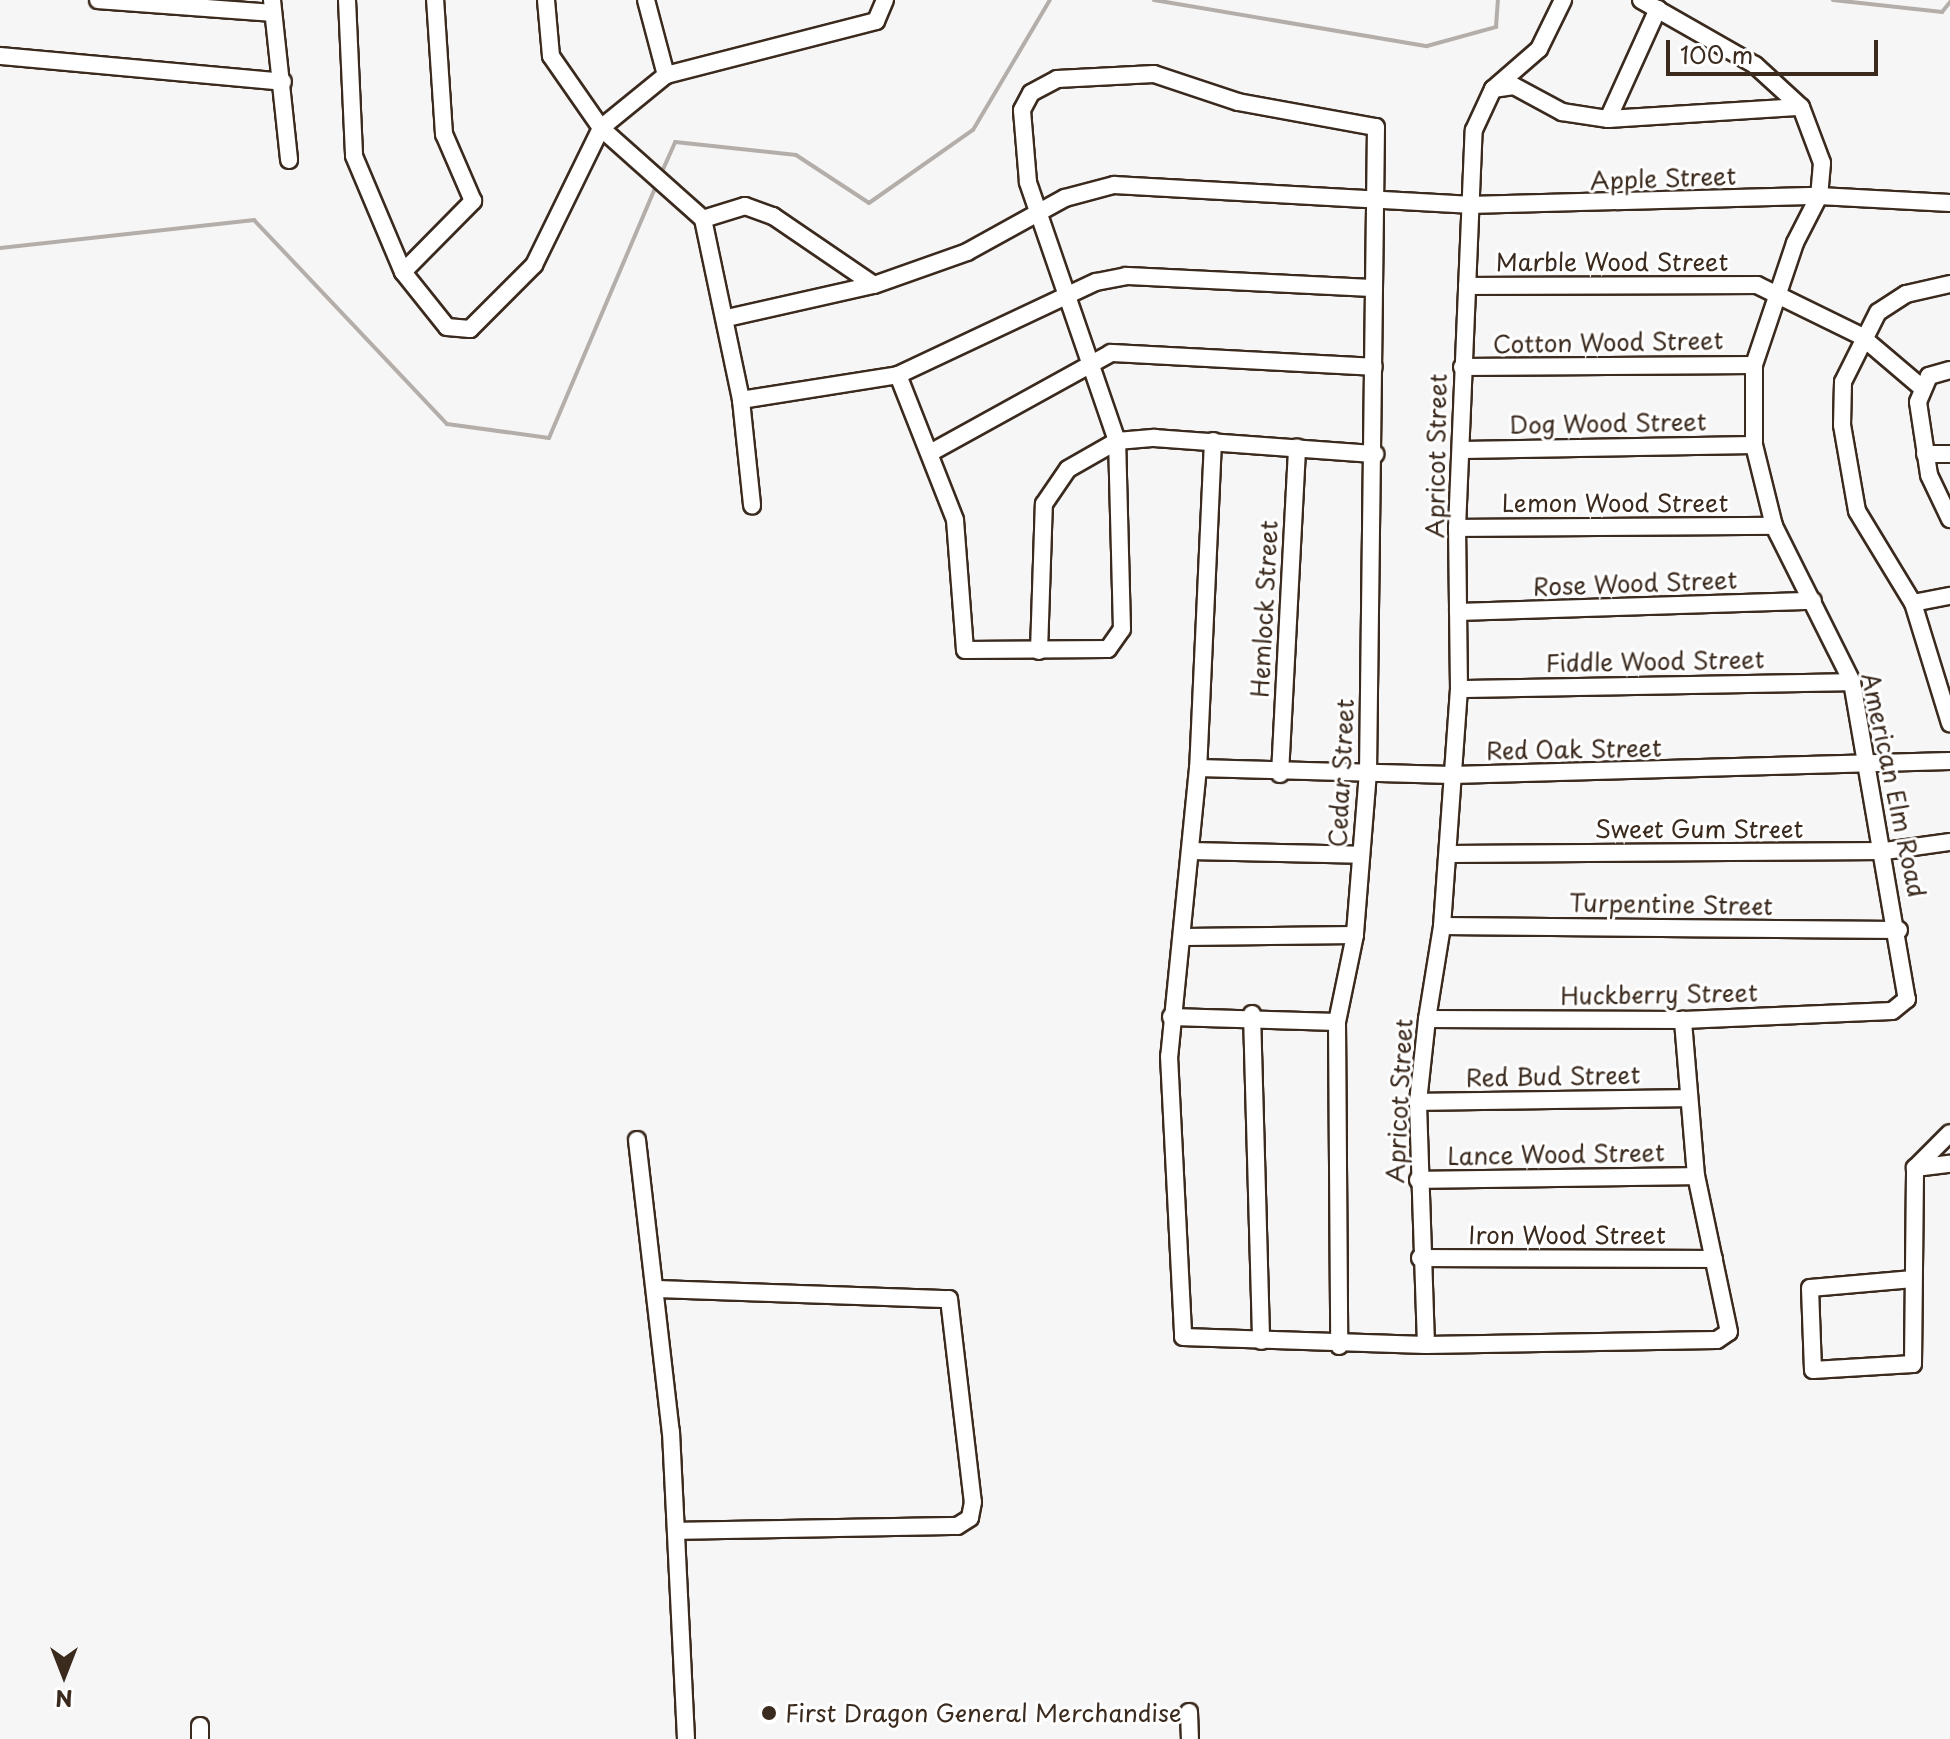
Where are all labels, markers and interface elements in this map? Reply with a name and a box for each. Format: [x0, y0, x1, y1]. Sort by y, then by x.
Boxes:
scale bar [1670, 24, 1882, 74]
text: 100 m [1680, 36, 1753, 72]
street label: Apple Street [1589, 161, 1737, 195]
street label: Marble Wood Street [1496, 248, 1728, 276]
street label: Cotton Wood Street [1493, 326, 1723, 358]
street label: Apricot Street [1420, 372, 1452, 540]
street label: Dog Wood Street [1509, 407, 1707, 439]
street label: Lemon Wood Street [1502, 489, 1728, 517]
street label: Hemlock Street [1245, 519, 1283, 699]
street label: Rose Wood Street [1533, 565, 1737, 601]
street label: Fiddle Wood Street [1545, 645, 1765, 677]
street label: American Elm Road [1856, 671, 1932, 899]
street label: Cedar Street [1323, 698, 1359, 848]
street label: Red Oak Street [1484, 733, 1664, 765]
street label: Sweet Gum Street [1593, 815, 1805, 843]
street label: Turpentine Street [1568, 888, 1774, 920]
street label: Huckberry Street [1560, 978, 1758, 1010]
street label: Apricot Street [1380, 1017, 1418, 1185]
street label: Red Bud Street [1465, 1060, 1641, 1092]
street label: Lance Wood Street [1447, 1138, 1665, 1170]
street label: Iron Wood Street [1468, 1221, 1666, 1249]
north arrow [24, 1635, 104, 1715]
text: N [55, 1683, 73, 1716]
place label: First Dragon General Merchandise [785, 1699, 1185, 1727]
marker: First Dragon General Merchandise [760, 1704, 778, 1722]

